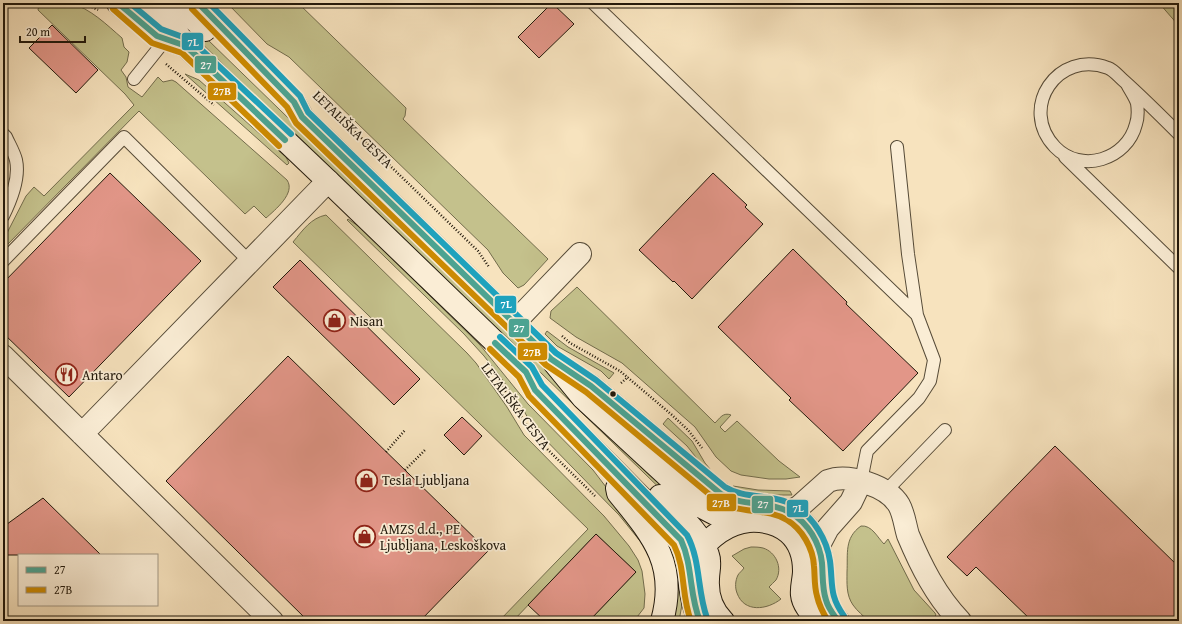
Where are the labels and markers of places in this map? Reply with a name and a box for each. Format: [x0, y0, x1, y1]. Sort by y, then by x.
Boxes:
shop icon: Nisan [322, 308, 348, 334]
place label: Nisan [350, 311, 383, 331]
restaurant icon: Antaro [54, 362, 80, 388]
place label: Antaro [82, 365, 123, 385]
unlabelled marker [608, 389, 618, 399]
shop icon: Tesla Ljubljana [353, 467, 379, 493]
place label: Tesla Ljubljana [382, 470, 470, 490]
place label: AMZS d.d., PE Ljubljana, Leskoškova [380, 519, 507, 555]
shop icon: AMZS d.d., PE Ljubljana, Leskoškova [352, 524, 378, 550]

